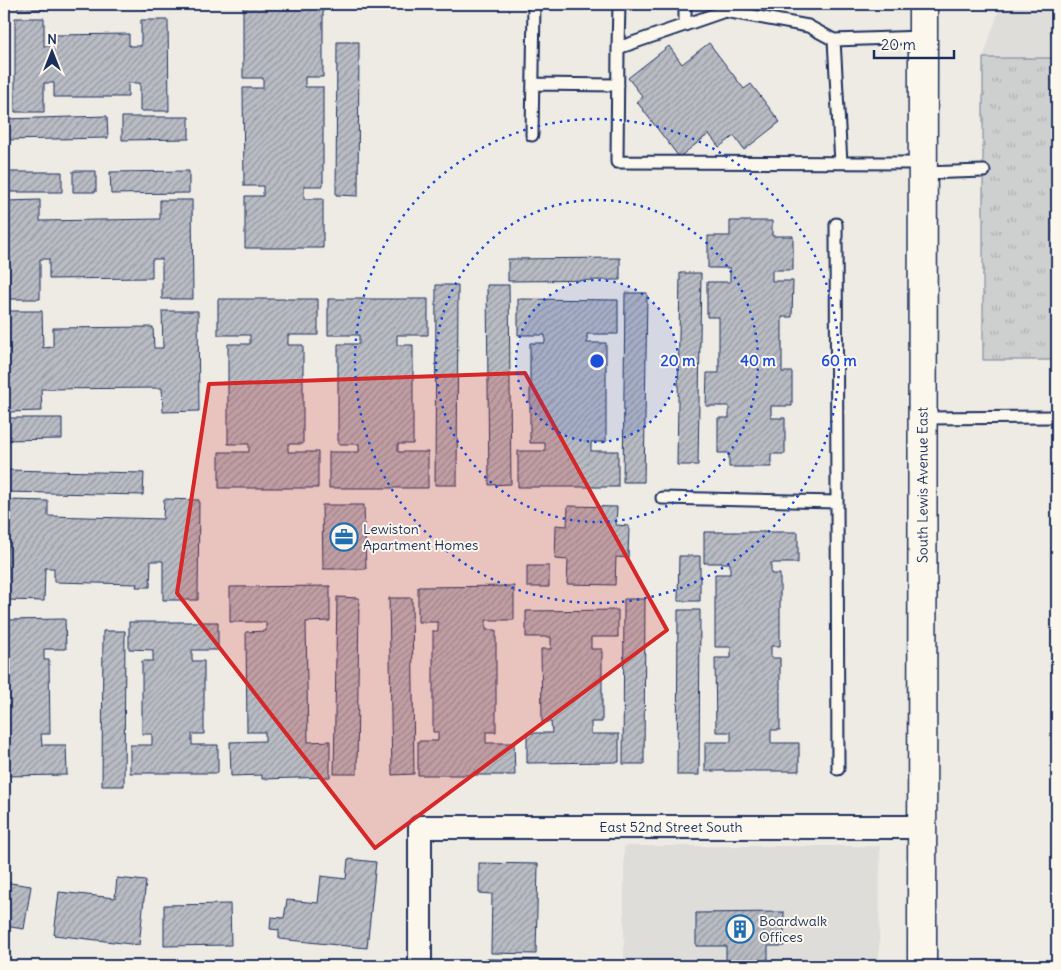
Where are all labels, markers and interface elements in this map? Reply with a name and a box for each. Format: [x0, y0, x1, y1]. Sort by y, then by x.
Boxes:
north arrow [28, 28, 78, 78]
scale bar [874, 28, 954, 60]
text: N [47, 30, 57, 48]
text: 20 m [881, 35, 916, 54]
text: 20 m [661, 351, 695, 370]
text: 40 m [740, 351, 776, 370]
text: 60 m [821, 351, 857, 370]
centre of rings [588, 352, 606, 370]
street label: South Lewis Avenue East [913, 407, 932, 563]
place label: Lewiston Apartment Homes [363, 520, 478, 554]
office icon: Lewiston Apartment Homes [329, 522, 359, 552]
street label: East 52nd Street South [599, 818, 743, 836]
place label: Boardwalk Offices [759, 912, 827, 946]
building icon: Boardwalk Offices [725, 914, 755, 944]

